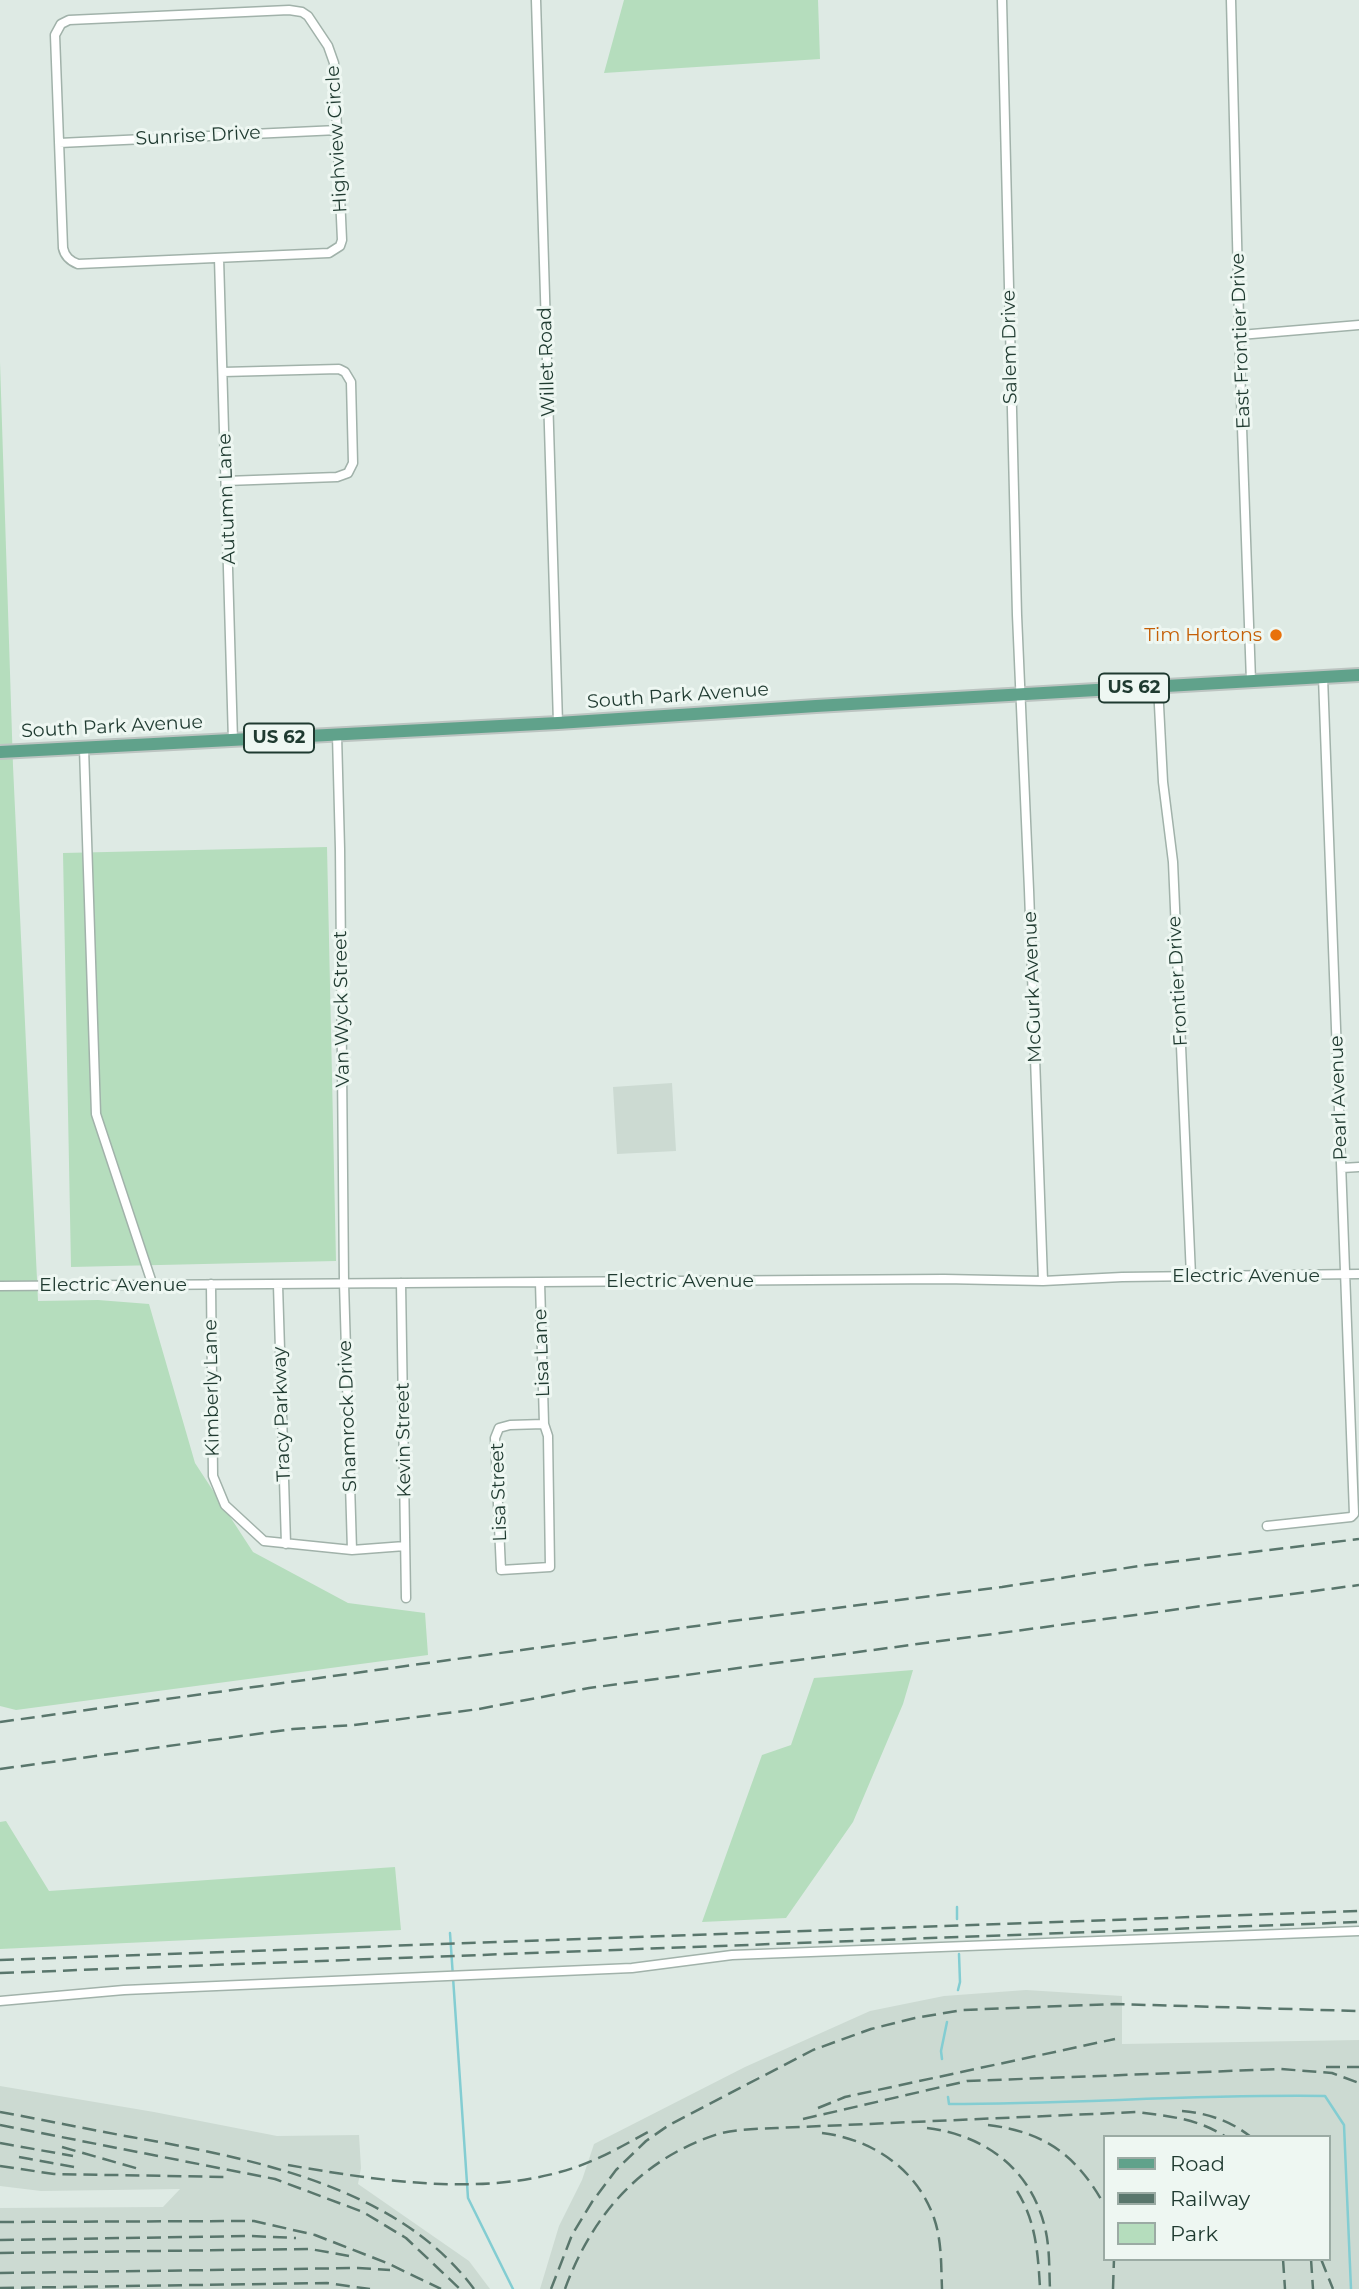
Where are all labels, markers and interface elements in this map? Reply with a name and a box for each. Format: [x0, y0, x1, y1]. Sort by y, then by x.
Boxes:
street label: Highview Circle [322, 65, 352, 213]
street label: Sunrise Drive [135, 121, 261, 151]
street label: East Frontier Drive [1227, 252, 1255, 430]
street label: Salem Drive [998, 290, 1022, 404]
street label: Willet Road [534, 307, 560, 417]
street label: Autumn Lane [213, 433, 241, 565]
place label: Tim Hortons [1144, 624, 1262, 646]
marker: Tim Hortons [1268, 627, 1284, 643]
road number: US 62 [1099, 674, 1169, 702]
street label: South Park Avenue [586, 678, 770, 714]
street label: South Park Avenue [21, 711, 203, 743]
road number: US 62 [244, 724, 314, 752]
street label: McGurk Avenue [1019, 911, 1047, 1063]
street label: Frontier Drive [1163, 915, 1193, 1047]
street label: Van Wyck Street [329, 930, 355, 1088]
street label: Pearl Avenue [1325, 1035, 1353, 1161]
street label: Electric Avenue [1172, 1265, 1320, 1287]
street label: Electric Avenue [606, 1270, 754, 1292]
street label: Electric Avenue [39, 1274, 187, 1296]
street label: Lisa Lane [529, 1308, 555, 1398]
street label: Kimberly Lane [199, 1319, 225, 1457]
street label: Shamrock Drive [334, 1340, 362, 1492]
street label: Tracy Parkway [268, 1346, 296, 1482]
street label: Kevin Street [392, 1382, 416, 1498]
street label: Lisa Street [486, 1442, 512, 1542]
legend [1104, 2135, 1331, 2261]
text: Road [1170, 2151, 1225, 2176]
text: Railway [1170, 2186, 1250, 2211]
text: Park [1170, 2221, 1218, 2246]

